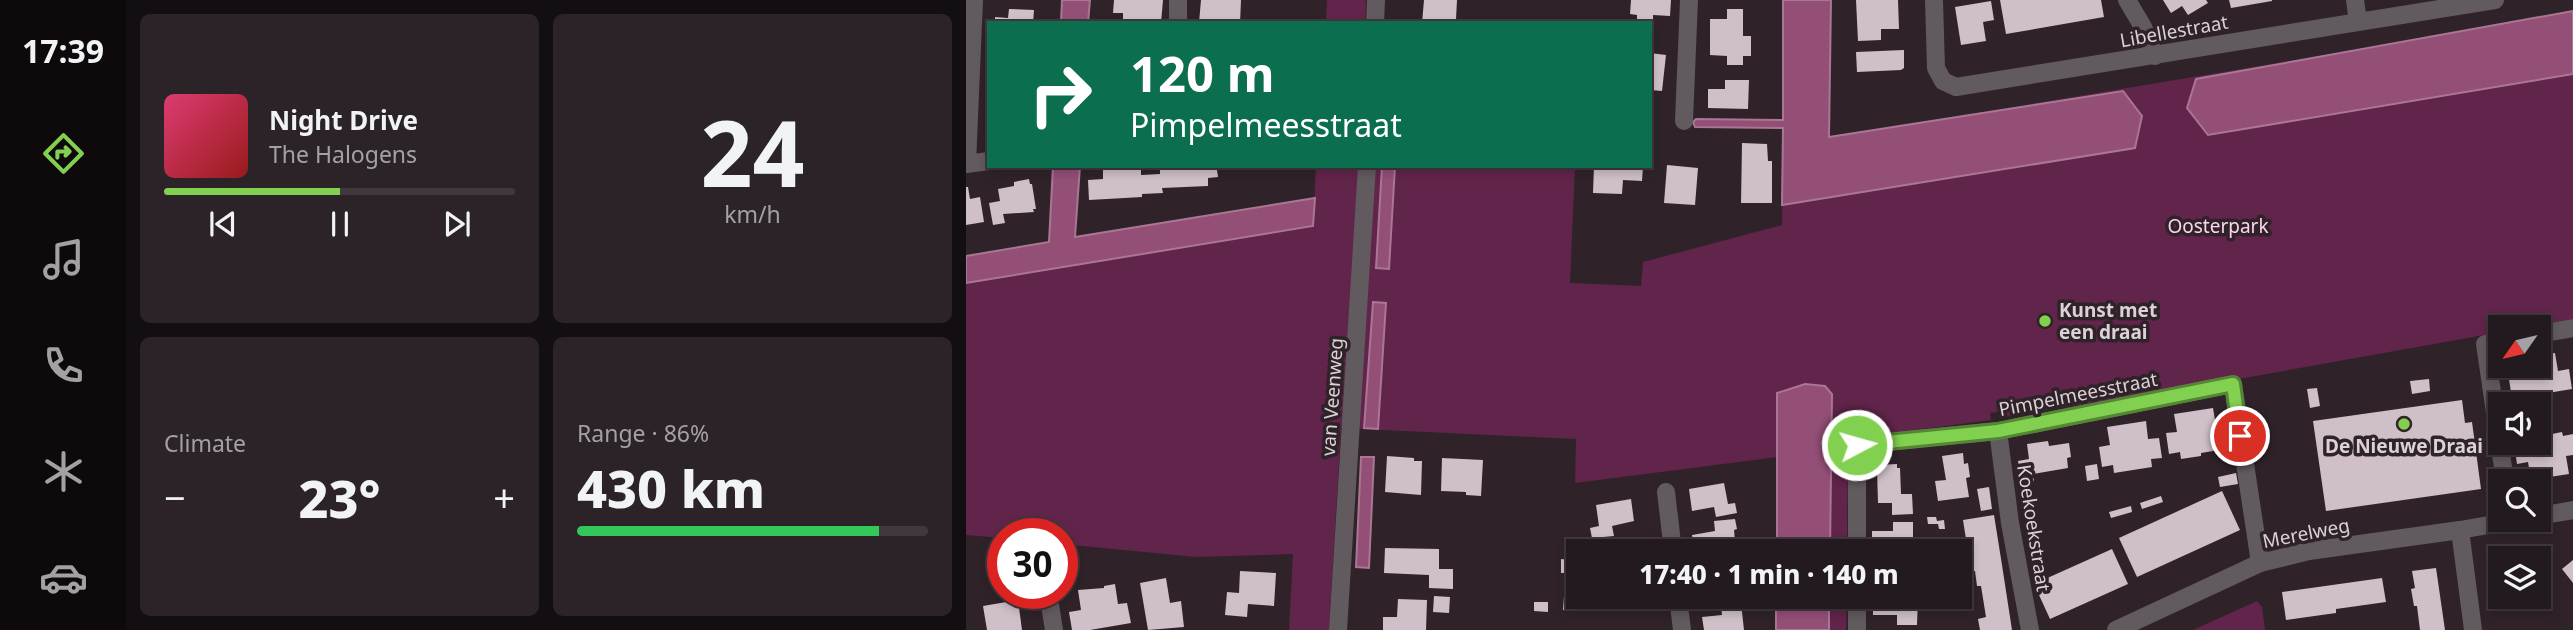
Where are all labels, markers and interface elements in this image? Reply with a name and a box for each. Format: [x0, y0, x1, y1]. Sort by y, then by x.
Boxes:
street label: Libellestraat [2118, 9, 2230, 53]
text: 17:39 [22, 29, 104, 72]
text: 120 m [1130, 40, 1275, 106]
icon: right [1015, 49, 1106, 140]
text: 24 [700, 90, 805, 214]
text: Night Drive [269, 102, 418, 138]
text: Pimpelmeesstraat [1130, 103, 1402, 146]
icon: directions [39, 129, 88, 178]
text: The Halogens [269, 138, 417, 170]
text: km/h [724, 198, 781, 230]
icon: previous [204, 205, 242, 243]
icon: pause [321, 205, 359, 243]
icon: next [438, 205, 476, 243]
park label: Oosterpark [2167, 213, 2269, 239]
icon: music [39, 235, 88, 284]
place label: Kunst met een draai [2059, 297, 2157, 345]
marker: Kunst met een draai [2037, 313, 2053, 329]
north arrow [2488, 315, 2552, 378]
map controls [2488, 315, 2551, 609]
street label: van Veenweg [1315, 337, 1349, 457]
icon: phone [39, 341, 88, 390]
street label: Pimpelmeesstraat [1996, 366, 2160, 422]
button: sound [2488, 392, 2551, 455]
pin [2210, 406, 2270, 466]
position arrow [1820, 408, 1894, 482]
marker: De Nieuwe Draai [2396, 416, 2412, 432]
text: Range · 86% [577, 417, 709, 449]
icon: arrive [2221, 417, 2259, 455]
text: Climate [164, 427, 246, 459]
place label: De Nieuwe Draai [2325, 433, 2483, 459]
icon: climate [39, 447, 88, 496]
text: 430 km [577, 452, 765, 523]
text: 23° [298, 462, 381, 533]
street label: Koekoekstraat [2011, 463, 2057, 593]
button: search [2488, 469, 2551, 532]
text: − [164, 471, 186, 523]
text: + [493, 471, 515, 523]
street label: Merelweg [2260, 512, 2352, 554]
speed limit sign: 30 [987, 518, 1078, 609]
button: layers [2488, 546, 2551, 609]
icon: car [39, 553, 88, 602]
text: 17:40 · 1 min · 140 m [1639, 556, 1899, 592]

